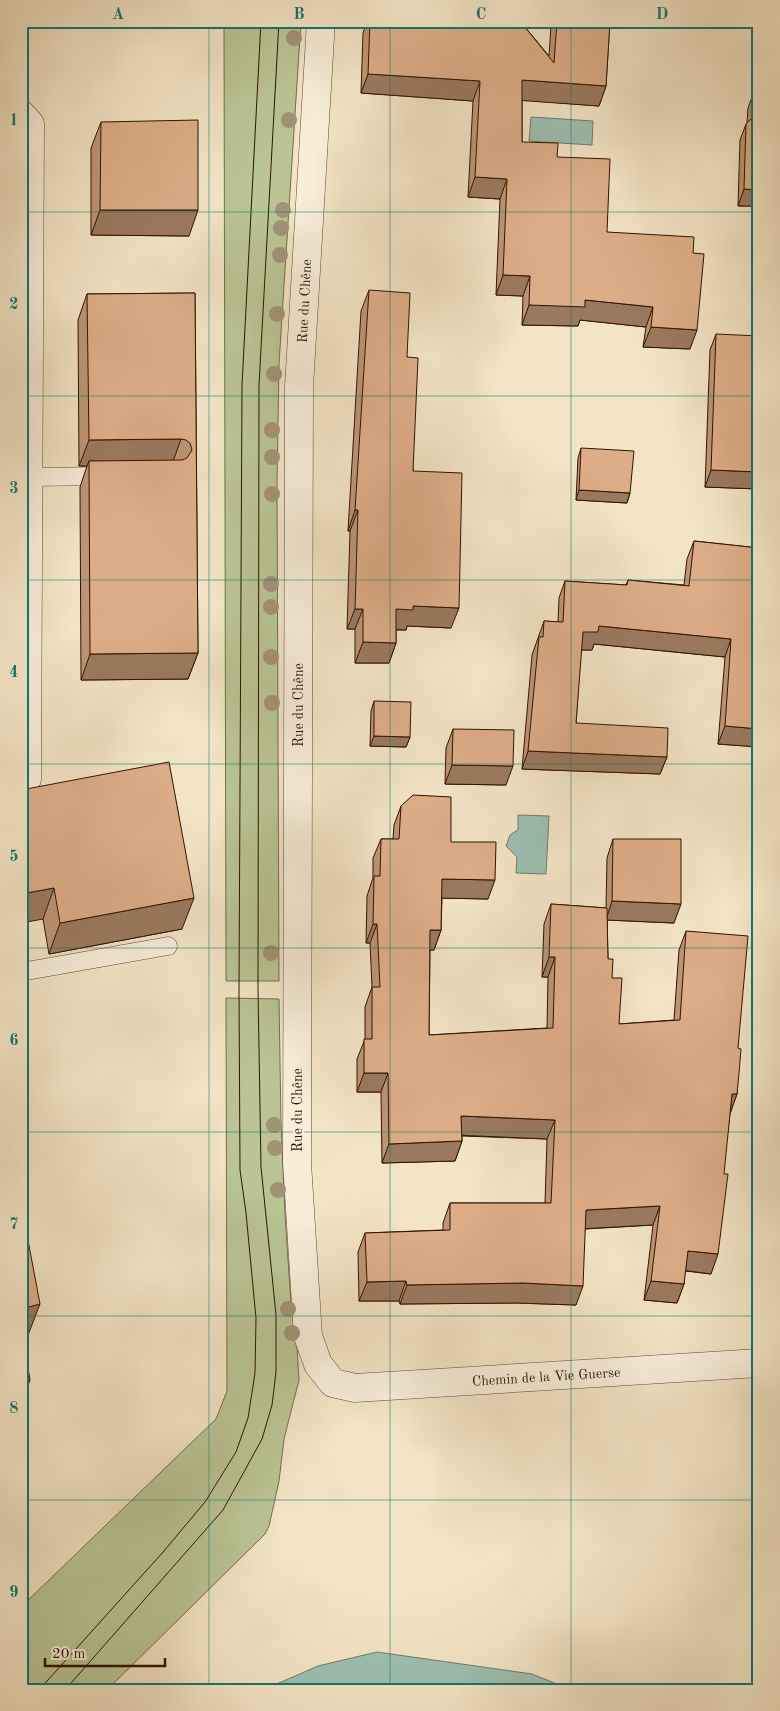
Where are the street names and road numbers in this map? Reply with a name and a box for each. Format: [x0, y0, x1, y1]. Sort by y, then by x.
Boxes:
street label: Rue du Chêne [296, 259, 314, 343]
street label: Rue du Chêne [292, 663, 306, 747]
street label: Rue du Chêne [291, 1068, 305, 1152]
street label: Chemin de la Vie Guerse [471, 1366, 621, 1389]

